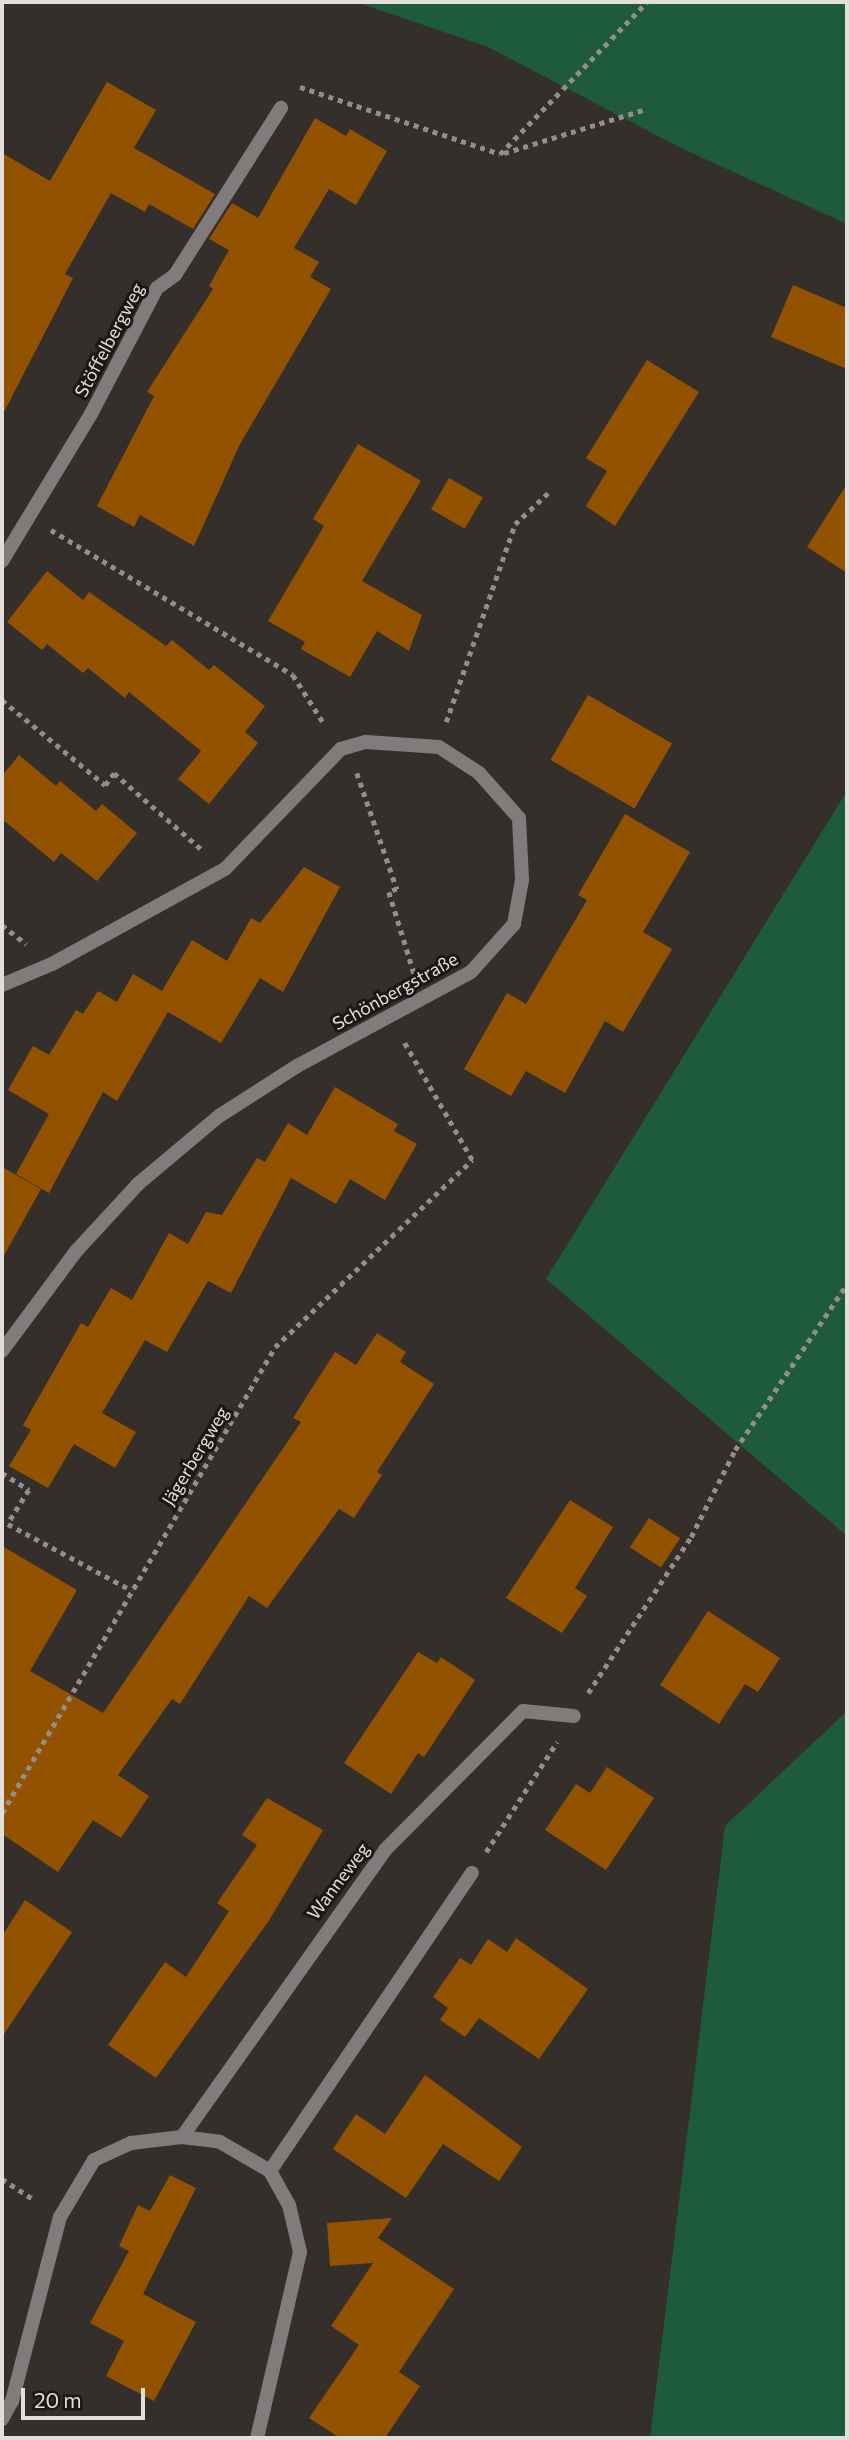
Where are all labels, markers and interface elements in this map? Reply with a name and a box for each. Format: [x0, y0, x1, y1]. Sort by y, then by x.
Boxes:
street label: Stöffelbergweg [70, 279, 148, 401]
street label: Schönbergstraße [328, 948, 462, 1034]
street label: Jägerbergweg [157, 1403, 233, 1509]
street label: Wanneweg [302, 1839, 374, 1923]
scale bar [24, 2374, 149, 2418]
text: 20 m [34, 2387, 82, 2412]

